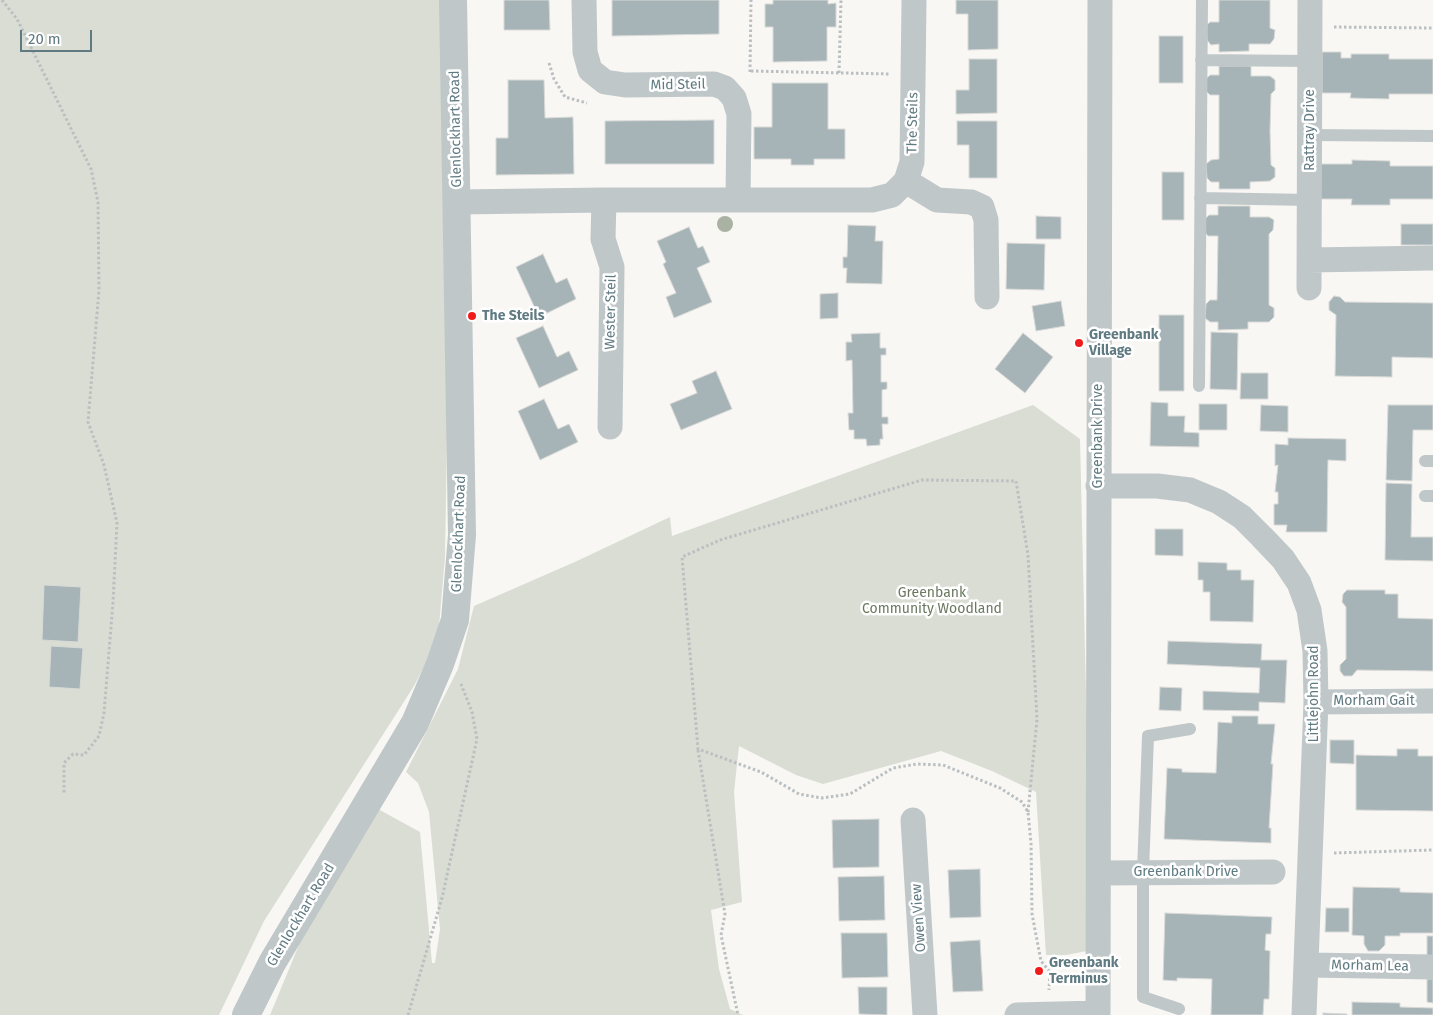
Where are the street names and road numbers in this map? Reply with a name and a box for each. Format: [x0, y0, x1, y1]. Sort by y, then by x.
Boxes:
street label: Glenlockhart Road [447, 70, 465, 188]
street label: Mid Steil [650, 76, 706, 94]
street label: Rattray Drive [1302, 89, 1318, 171]
street label: The Steils [904, 92, 922, 154]
street label: Wester Steil [602, 274, 620, 350]
street label: Greenbank Drive [1090, 384, 1106, 488]
street label: Glenlockhart Road [449, 475, 469, 593]
street label: Littlejohn Road [1306, 645, 1322, 743]
street label: Morham Gait [1333, 693, 1415, 709]
street label: Glenlockhart Road [264, 861, 338, 969]
street label: Greenbank Drive [1134, 864, 1238, 880]
street label: Owen View [908, 883, 930, 953]
street label: Morham Lea [1331, 957, 1409, 975]

